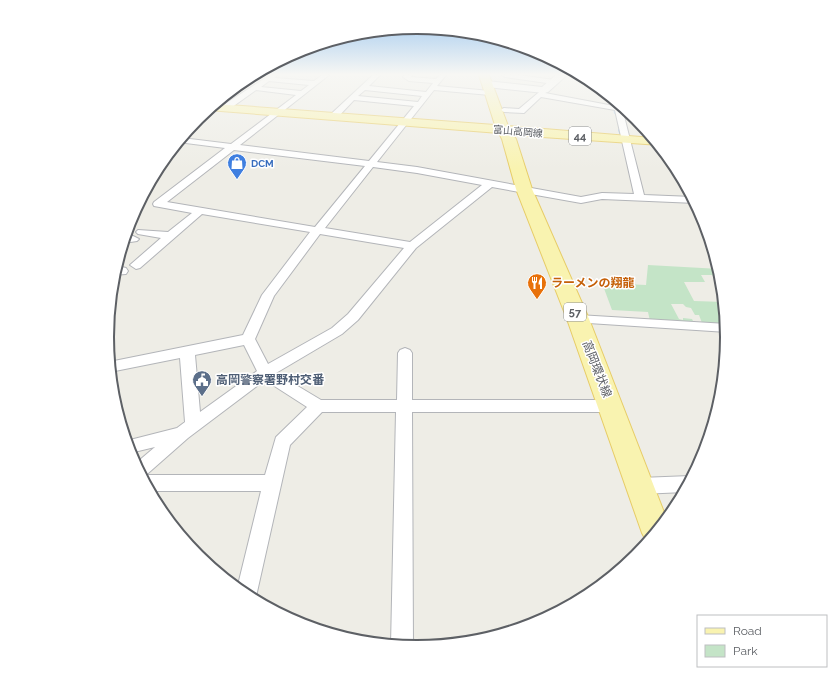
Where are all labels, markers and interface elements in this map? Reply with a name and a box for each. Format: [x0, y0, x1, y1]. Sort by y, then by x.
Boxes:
street label: 富山高岡線 [493, 124, 543, 139]
road number: 44 [569, 127, 591, 145]
shop icon: DCM [226, 152, 248, 180]
place label: DCM [251, 158, 274, 169]
restaurant icon: ラーメンの翔龍 [526, 272, 548, 300]
place label: ラーメンの翔龍 [551, 276, 635, 290]
road number: 57 [564, 303, 586, 321]
street label: 高岡環状線 [580, 338, 614, 400]
public building icon: 高岡警察署野村交番 [191, 369, 213, 397]
place label: 高岡警察署野村交番 [216, 373, 325, 387]
legend [697, 615, 827, 667]
text: Road [733, 624, 762, 638]
text: Park [733, 644, 758, 658]

